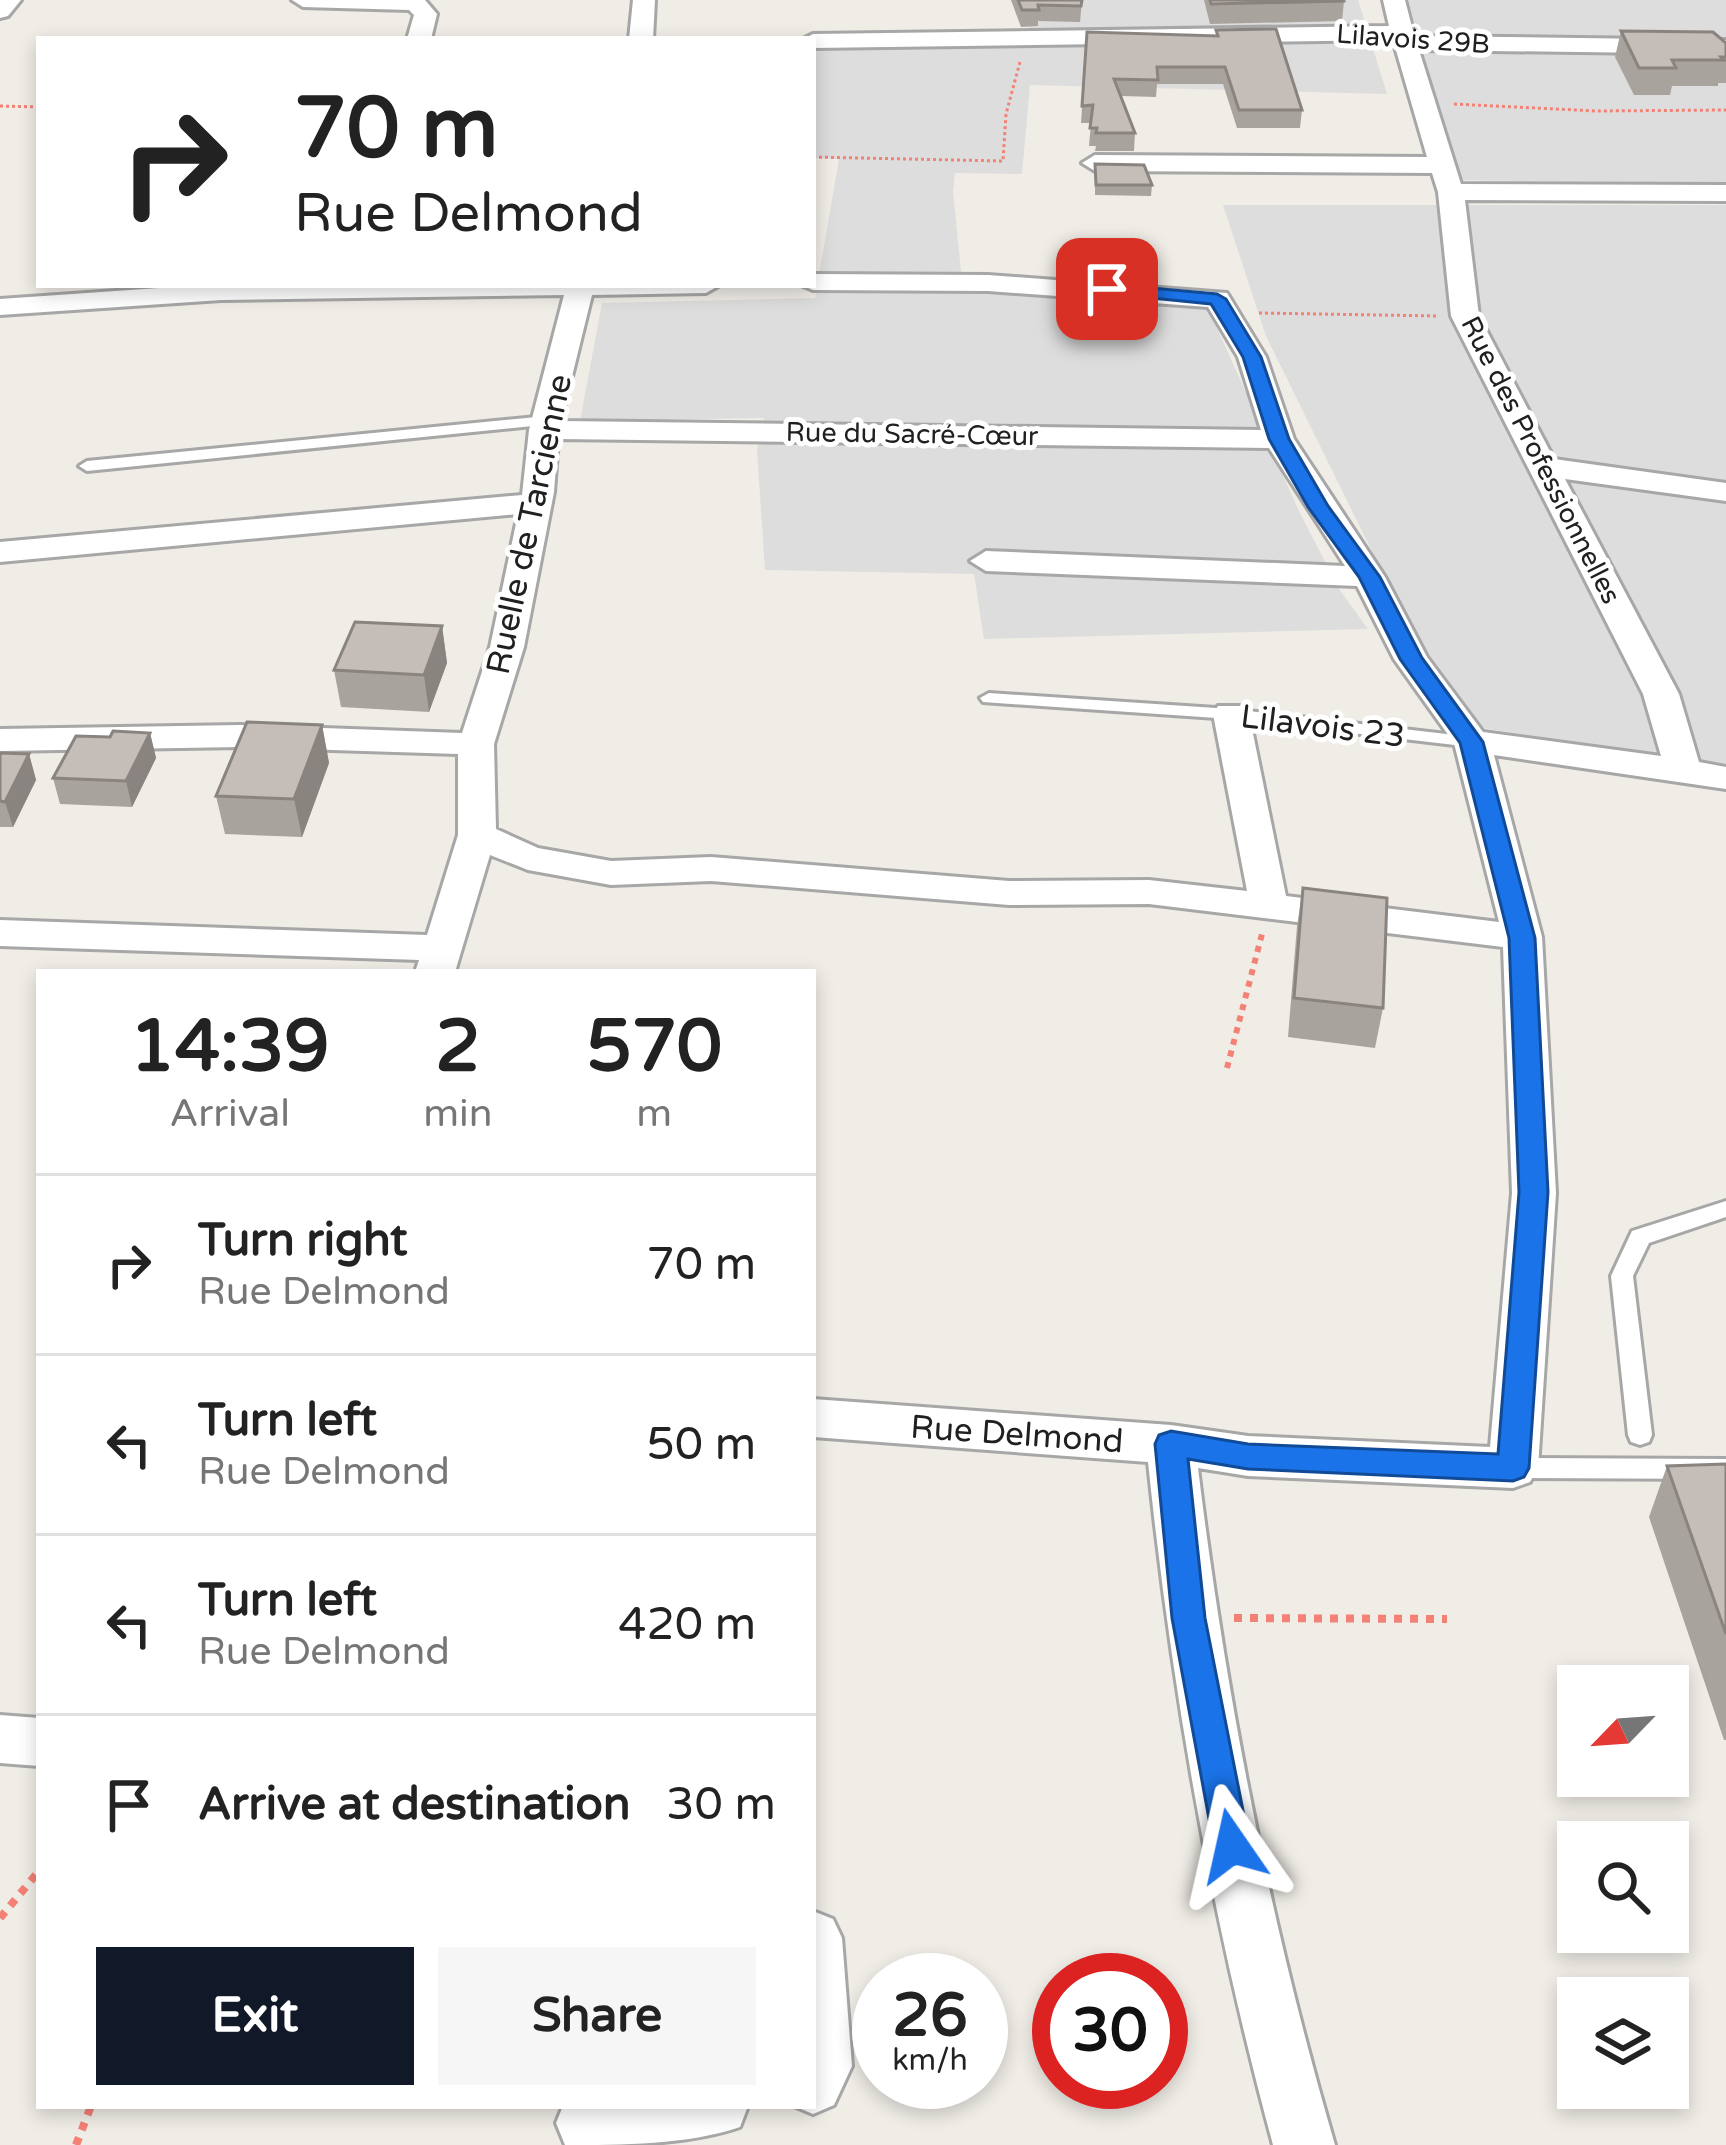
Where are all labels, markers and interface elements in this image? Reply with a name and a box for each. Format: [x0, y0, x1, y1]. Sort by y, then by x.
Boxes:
street label: Lilavois 29B [1335, 18, 1491, 61]
text: 70 m [294, 79, 498, 180]
icon: right [96, 84, 252, 240]
text: Rue Delmond [294, 181, 643, 246]
pin [1056, 238, 1158, 340]
icon: arrive [1074, 256, 1140, 322]
street label: Rue des Professionnelles [1454, 311, 1627, 609]
street label: Ruelle de Tarcienne [479, 371, 580, 678]
street label: Rue du Sacré-Cœur [785, 416, 1039, 453]
street label: Lilavois 23 [1239, 697, 1407, 756]
text: 14:39 [130, 1004, 329, 1091]
text: 2 [435, 1004, 481, 1091]
text: 570 [586, 1004, 722, 1091]
text: Arrival [169, 1090, 290, 1137]
text: min [423, 1090, 493, 1137]
text: m [636, 1090, 672, 1137]
text: Turn right [198, 1214, 407, 1268]
icon: right [96, 1232, 162, 1298]
text: 70 m [646, 1238, 756, 1292]
text: Rue Delmond [198, 1268, 450, 1315]
text: Turn left [198, 1394, 377, 1448]
street label: Rue Delmond [909, 1408, 1125, 1461]
icon: left [96, 1412, 162, 1478]
text: 50 m [646, 1418, 756, 1472]
text: Rue Delmond [198, 1448, 450, 1495]
text: Turn left [198, 1574, 377, 1628]
icon: left [96, 1592, 162, 1658]
text: 420 m [618, 1598, 756, 1652]
text: Rue Delmond [198, 1628, 450, 1675]
north arrow [1557, 1665, 1689, 1797]
map controls [1557, 1665, 1689, 2109]
icon: arrive [96, 1772, 162, 1838]
text: Arrive at destination [198, 1778, 630, 1832]
text: 30 m [666, 1778, 776, 1832]
position arrow [1169, 1783, 1295, 1909]
button: search [1557, 1821, 1689, 1953]
button: Exit [96, 1947, 414, 2085]
button: Share [438, 1947, 756, 2085]
speed limit sign: 30 [1032, 1953, 1188, 2109]
button: layers [1557, 1977, 1689, 2109]
text: 26 [892, 1980, 968, 2052]
text: km/h [892, 2042, 968, 2079]

